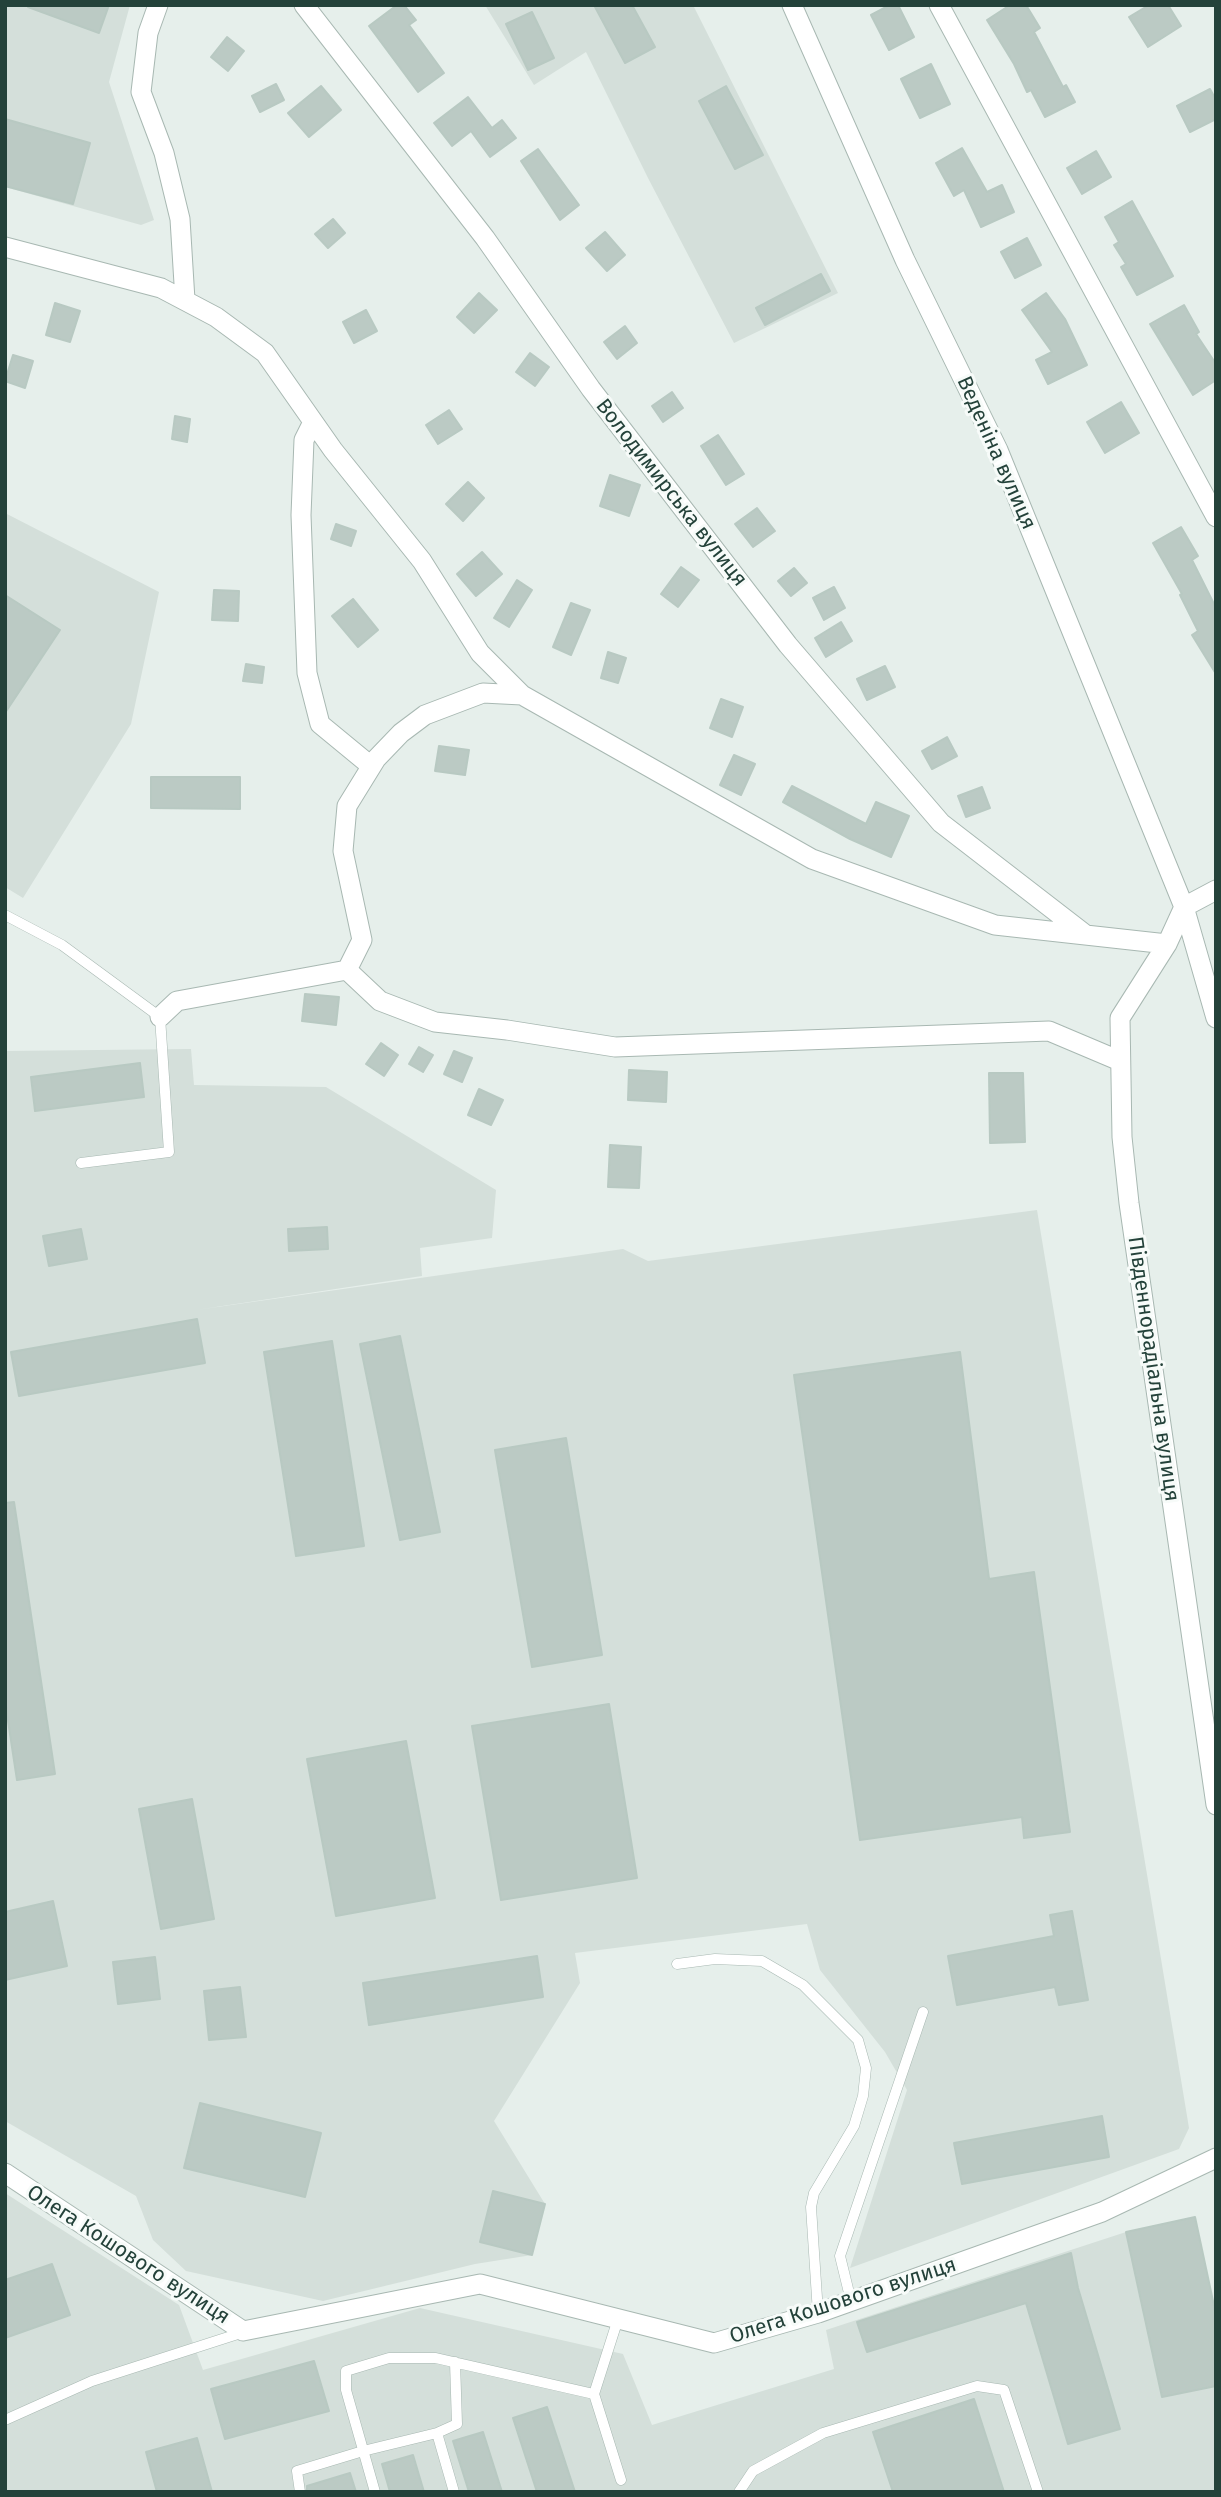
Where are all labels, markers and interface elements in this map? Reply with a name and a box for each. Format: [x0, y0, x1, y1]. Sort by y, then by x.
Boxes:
street label: Веденіна вулиця [951, 372, 1041, 534]
street label: Володимирська вулиця [590, 394, 752, 592]
street label: Південнорадіальна вулиця [1122, 1235, 1184, 1503]
street label: Олега Кошового вулиця [22, 2180, 234, 2330]
street label: Олега Кошового вулиця [726, 2252, 960, 2350]

